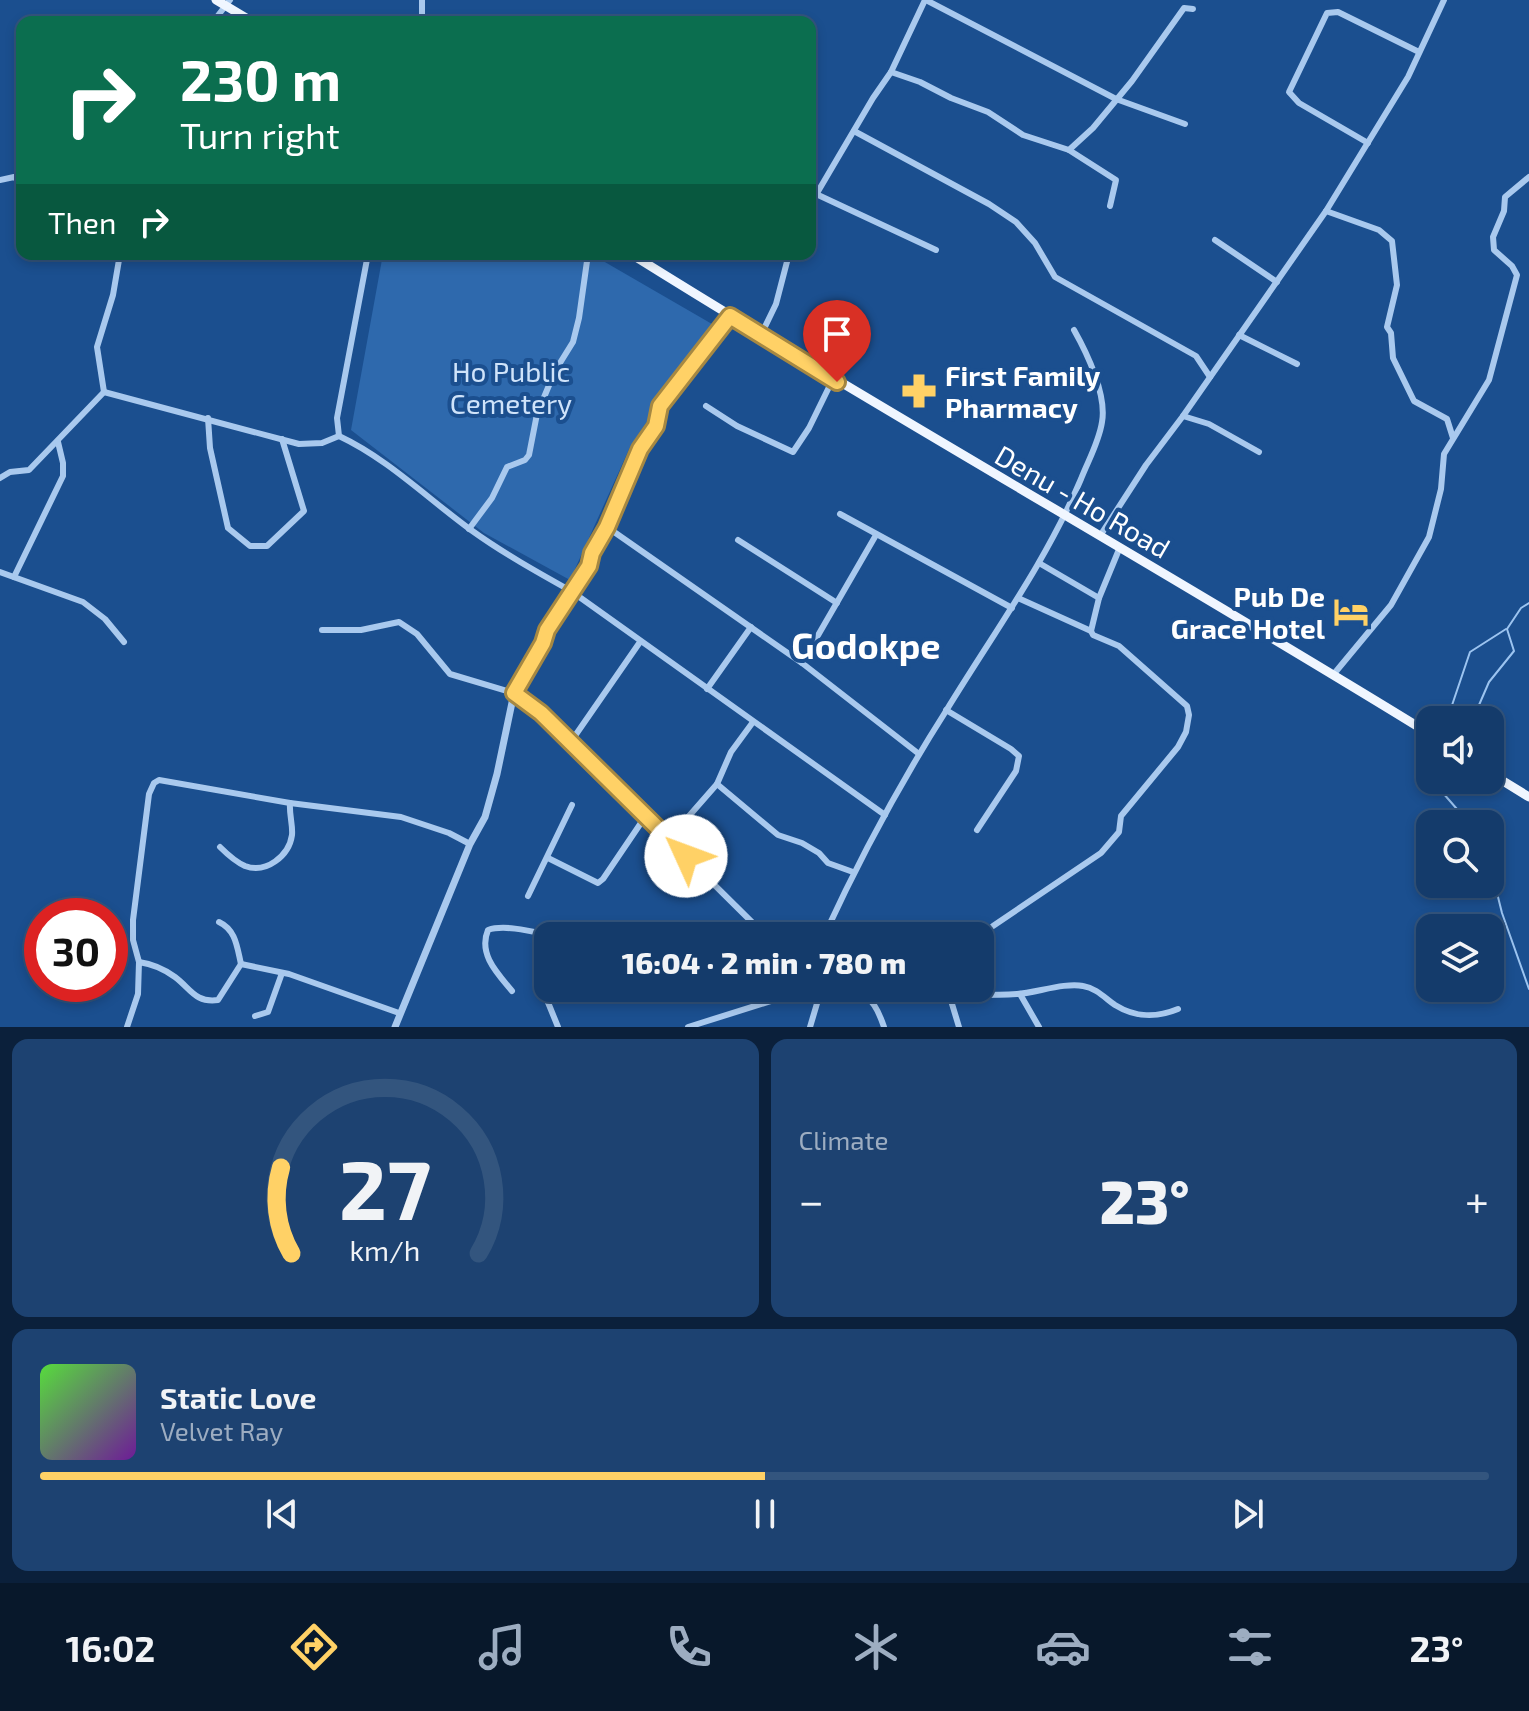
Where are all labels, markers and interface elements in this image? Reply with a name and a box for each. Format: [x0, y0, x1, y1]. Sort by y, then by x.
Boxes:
text: 230 m [180, 45, 341, 112]
icon: right [48, 48, 152, 152]
text: Turn right [180, 113, 340, 156]
icon: right [132, 200, 176, 244]
text: Then [48, 204, 116, 240]
pin [803, 300, 871, 382]
icon: arrive [815, 312, 859, 356]
park label: Ho Public Cemetery [450, 354, 572, 420]
place label: First Family Pharmacy [945, 358, 1101, 424]
pharmacy icon: First Family Pharmacy [900, 372, 938, 410]
street label: Denu - Ho Road [990, 437, 1176, 565]
place label: Pub De Grace Hotel [1171, 579, 1326, 645]
hotel icon: Pub De Grace Hotel [1332, 593, 1370, 631]
district label: Godokpe [791, 623, 941, 666]
map controls [1416, 706, 1504, 1002]
button: sound [1416, 706, 1504, 794]
button: search [1416, 810, 1504, 898]
position arrow [644, 814, 728, 898]
speed limit sign: 30 [24, 898, 128, 1002]
button: layers [1416, 914, 1504, 1002]
text: 16:04 · 2 min · 780 m [622, 944, 906, 980]
text: Climate [799, 1124, 888, 1155]
text: 27 [339, 1137, 431, 1237]
text: 23° [1100, 1164, 1189, 1236]
text: − [799, 1173, 824, 1226]
text: + [1465, 1173, 1489, 1226]
text: km/h [350, 1232, 421, 1267]
text: Static Love [160, 1379, 316, 1415]
text: Velvet Ray [160, 1415, 283, 1446]
icon: previous [260, 1492, 304, 1536]
icon: pause [743, 1492, 787, 1536]
icon: next [1226, 1492, 1270, 1536]
icon: directions [286, 1619, 342, 1675]
icon: music [474, 1619, 530, 1675]
icon: phone [661, 1619, 717, 1675]
icon: climate [848, 1619, 904, 1675]
icon: car [1035, 1619, 1091, 1675]
icon: filters [1222, 1619, 1278, 1675]
text: 16:02 [66, 1626, 155, 1669]
text: 23° [1410, 1626, 1463, 1669]

